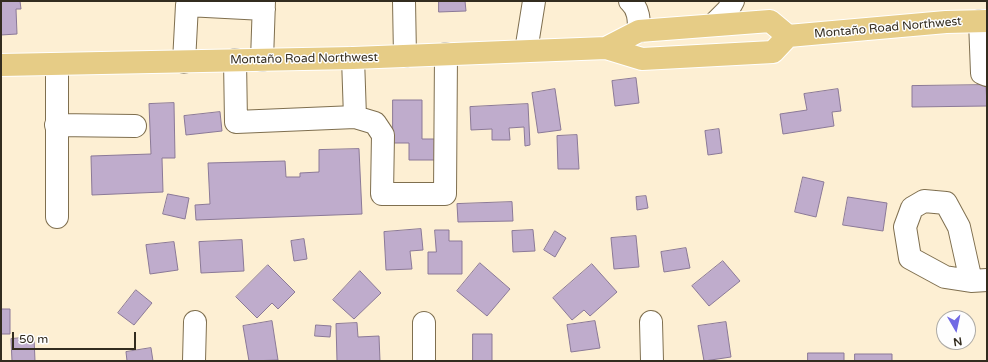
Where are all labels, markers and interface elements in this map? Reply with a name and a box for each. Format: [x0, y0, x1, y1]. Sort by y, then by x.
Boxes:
street label: Montaño Road Northwest [814, 14, 962, 42]
street label: Montaño Road Northwest [230, 51, 378, 67]
north arrow [936, 310, 976, 350]
scale bar [14, 324, 138, 350]
text: 50 m [19, 332, 48, 346]
text: N [952, 334, 963, 348]

